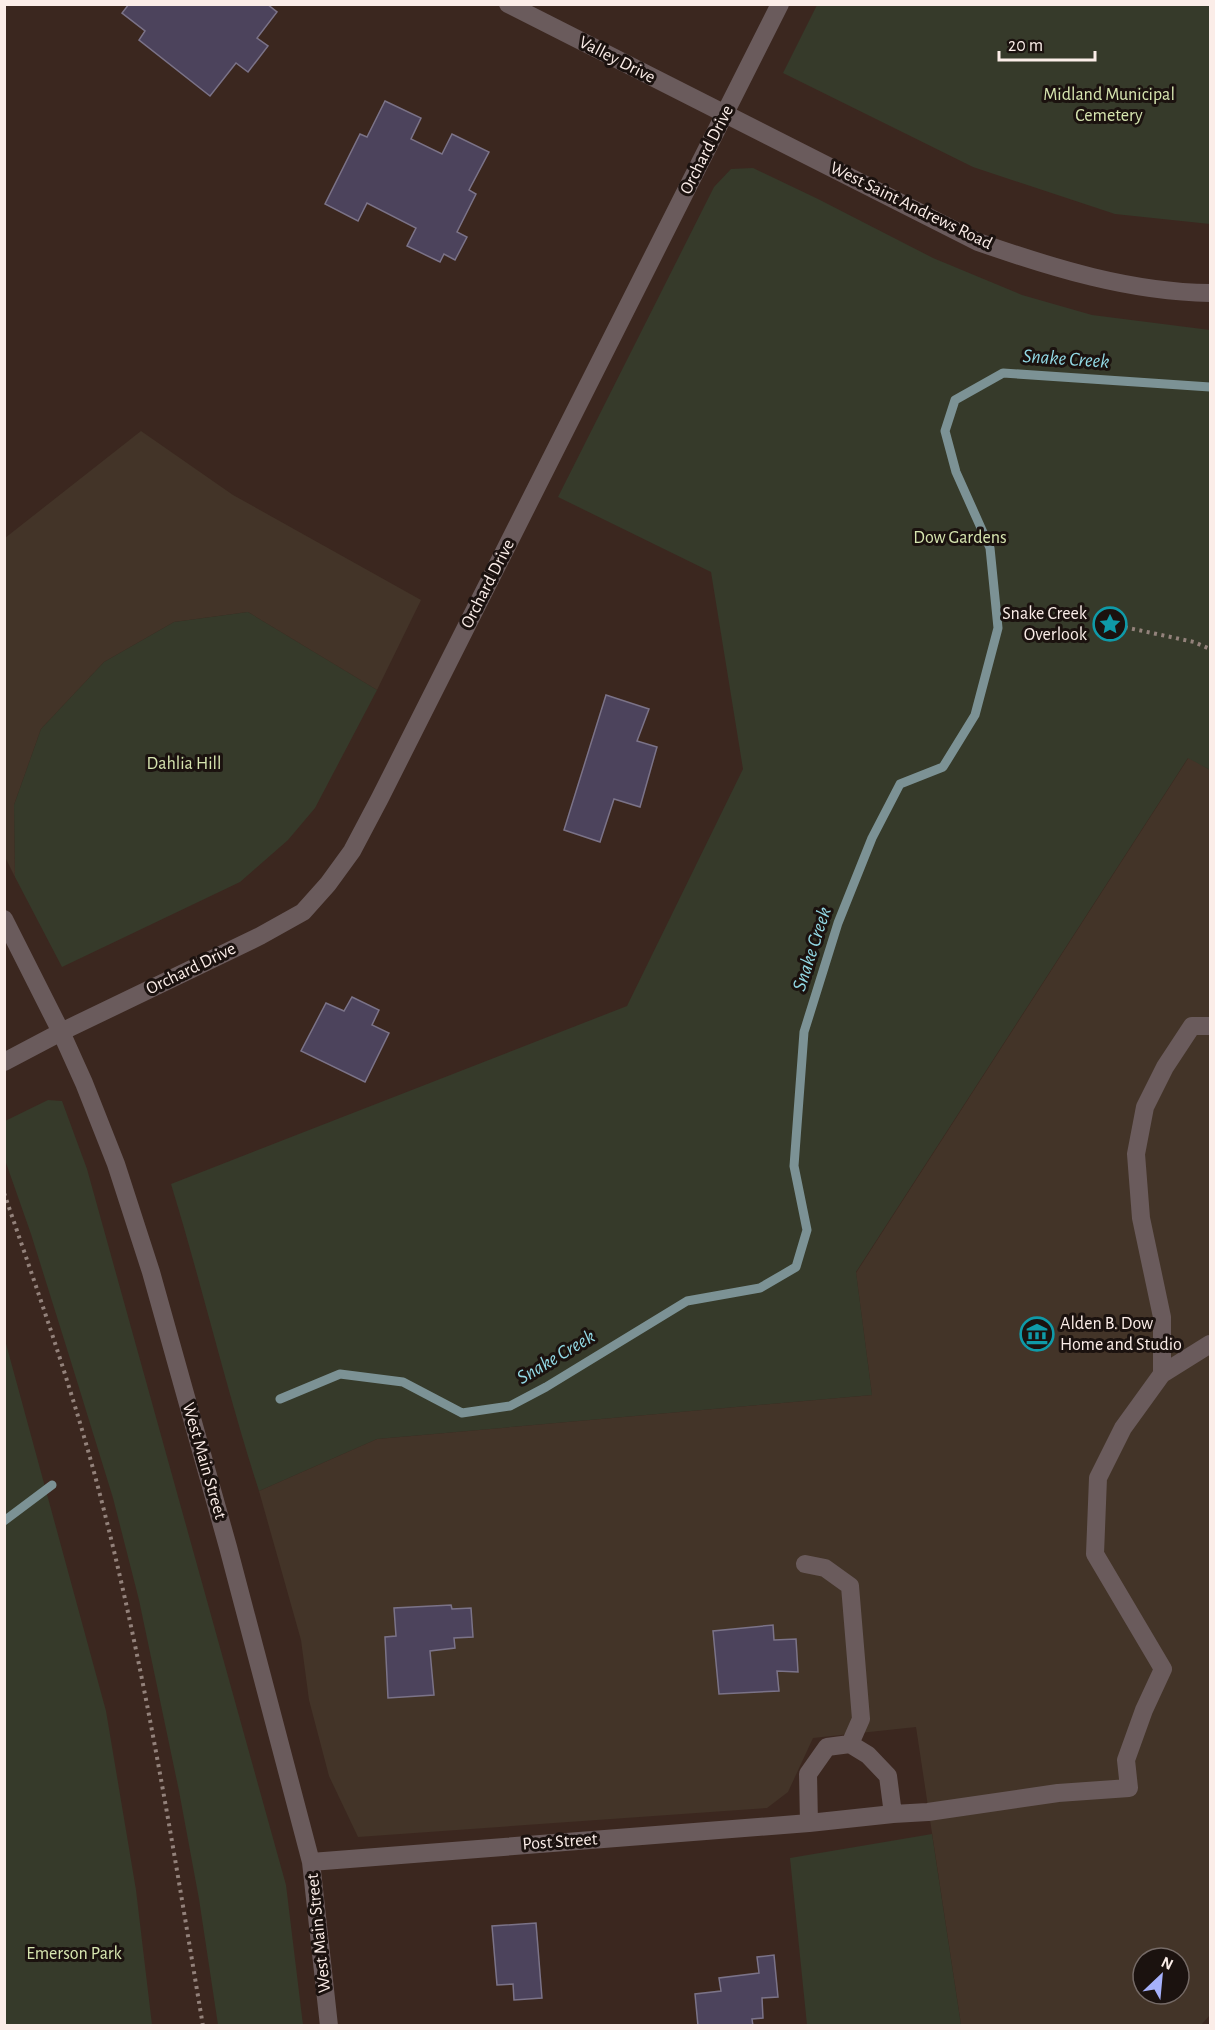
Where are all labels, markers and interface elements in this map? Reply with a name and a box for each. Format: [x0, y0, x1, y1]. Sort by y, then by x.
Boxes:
scale bar [999, 24, 1095, 62]
street label: Valley Drive [576, 33, 658, 87]
text: 20 m [1008, 37, 1043, 55]
park label: Midland Municipal Cemetery [1043, 86, 1175, 125]
street label: Orchard Drive [677, 103, 737, 197]
street label: West Saint Andrews Road [827, 159, 995, 253]
water label: Snake Creek [1022, 346, 1110, 372]
park label: Dow Gardens [913, 529, 1007, 547]
street label: Orchard Drive [458, 537, 518, 631]
place label: Snake Creek Overlook [1002, 605, 1088, 644]
place icon: Snake Creek Overlook [1092, 606, 1128, 642]
park label: Dahlia Hill [147, 755, 221, 773]
water label: Snake Creek [789, 905, 835, 993]
street label: Orchard Drive [143, 940, 239, 998]
place label: Alden B. Dow Home and Studio [1060, 1315, 1182, 1354]
museum icon: Alden B. Dow Home and Studio [1019, 1316, 1055, 1352]
water label: Snake Creek [514, 1326, 598, 1388]
street label: West Main Street [179, 1401, 229, 1522]
street label: Post Street [522, 1830, 598, 1854]
street label: West Main Street [304, 1872, 334, 1994]
park label: Emerson Park [26, 1945, 123, 1963]
north arrow [1131, 1946, 1191, 2006]
text: N [1159, 1954, 1176, 1973]

